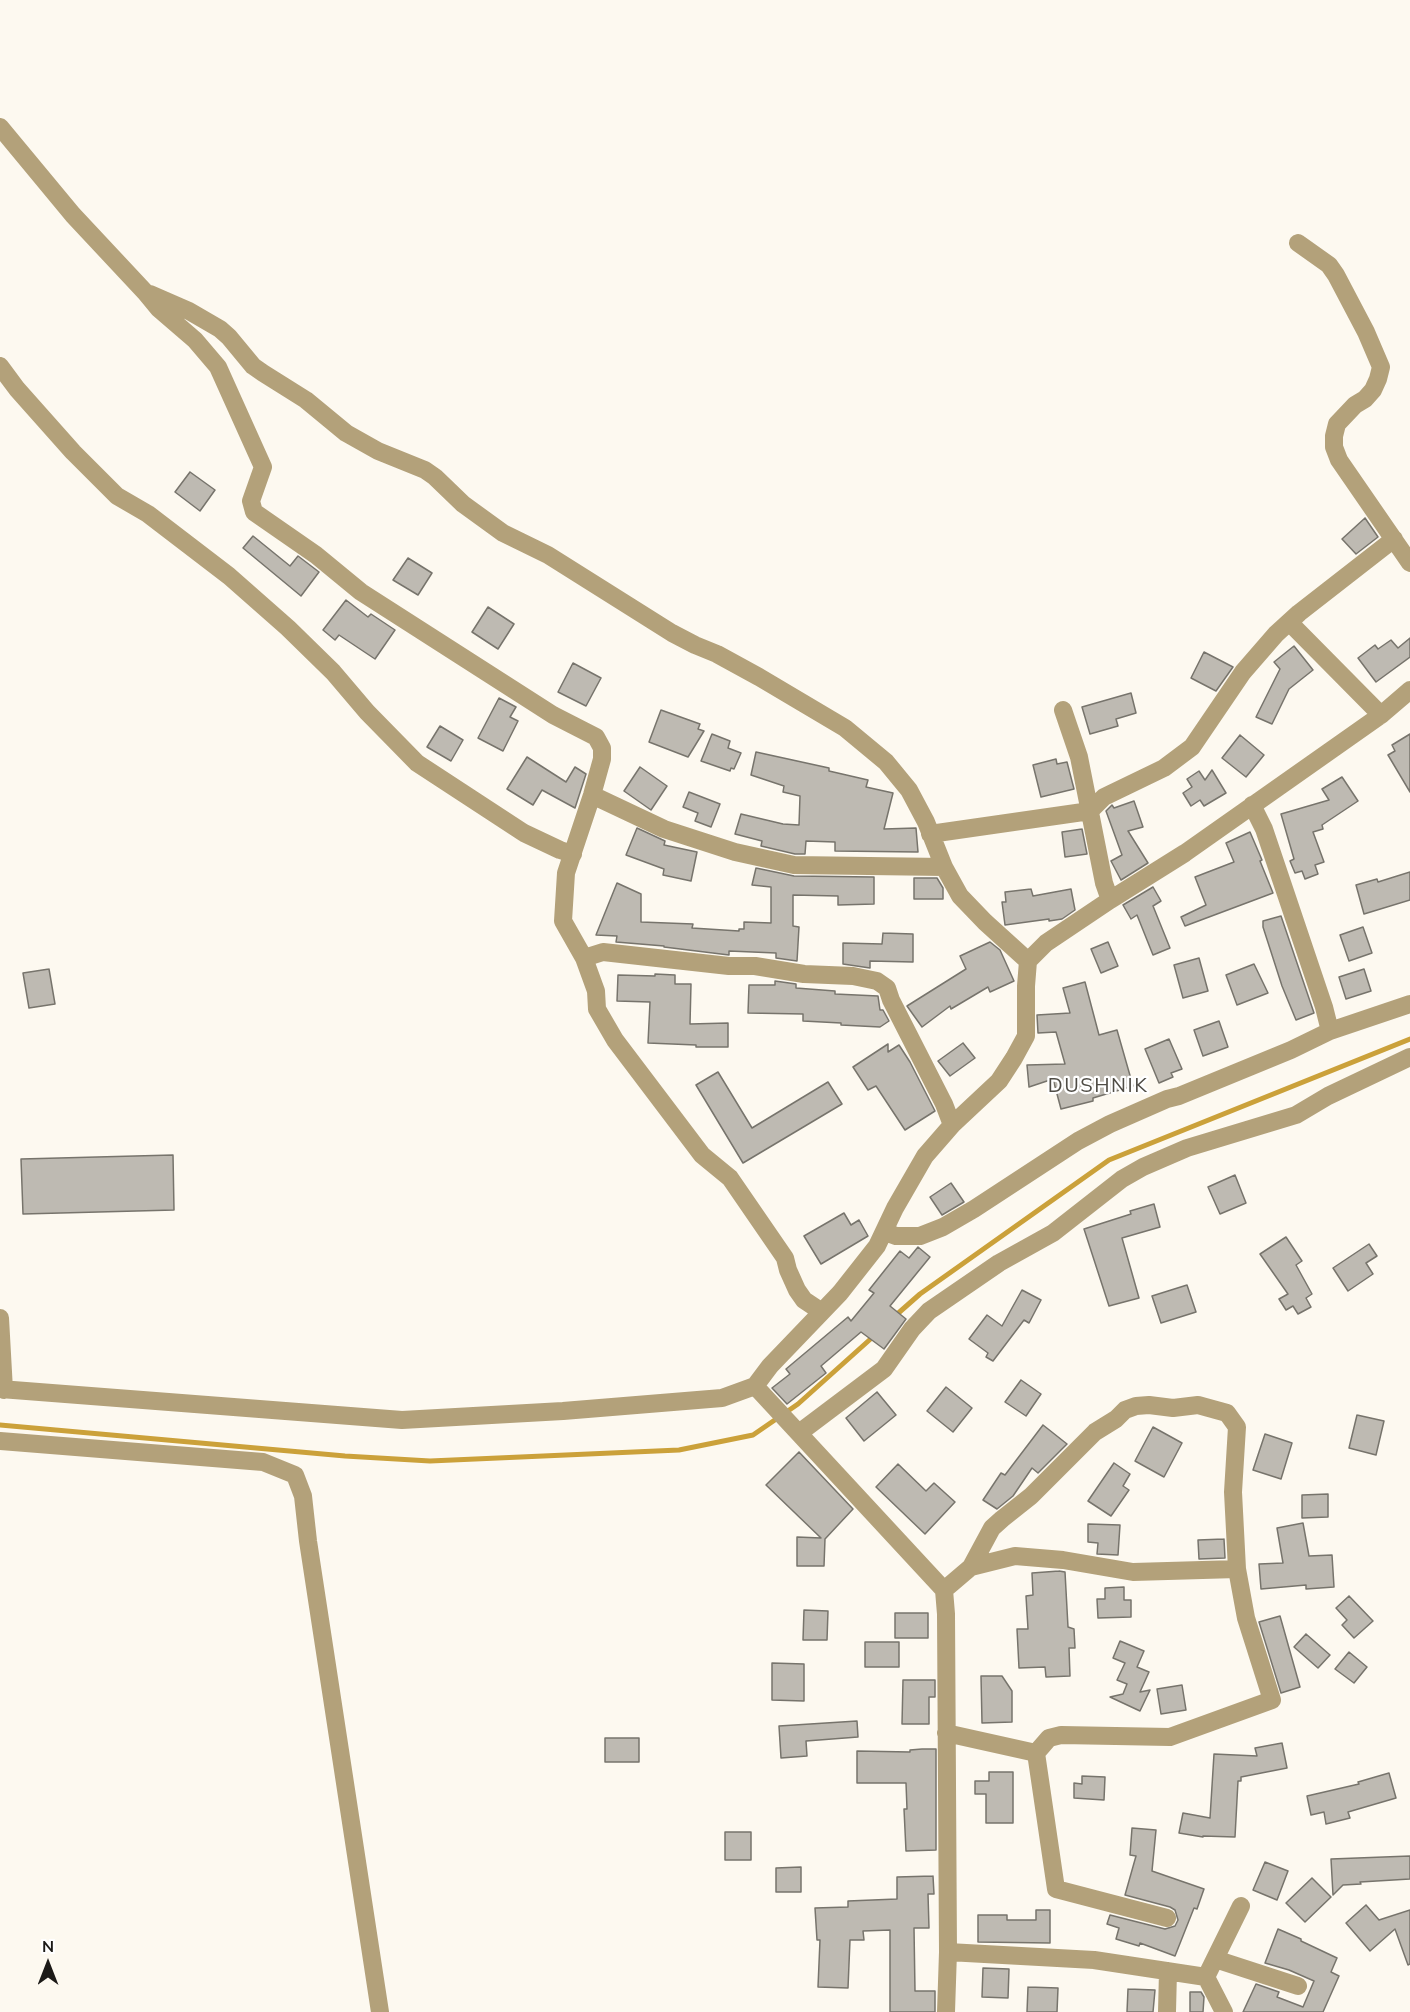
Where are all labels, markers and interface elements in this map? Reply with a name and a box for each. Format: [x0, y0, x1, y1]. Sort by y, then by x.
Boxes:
district label: DUSHNIK [1048, 1074, 1148, 1098]
north arrow [18, 1934, 78, 1994]
text: N [42, 1936, 54, 1956]

